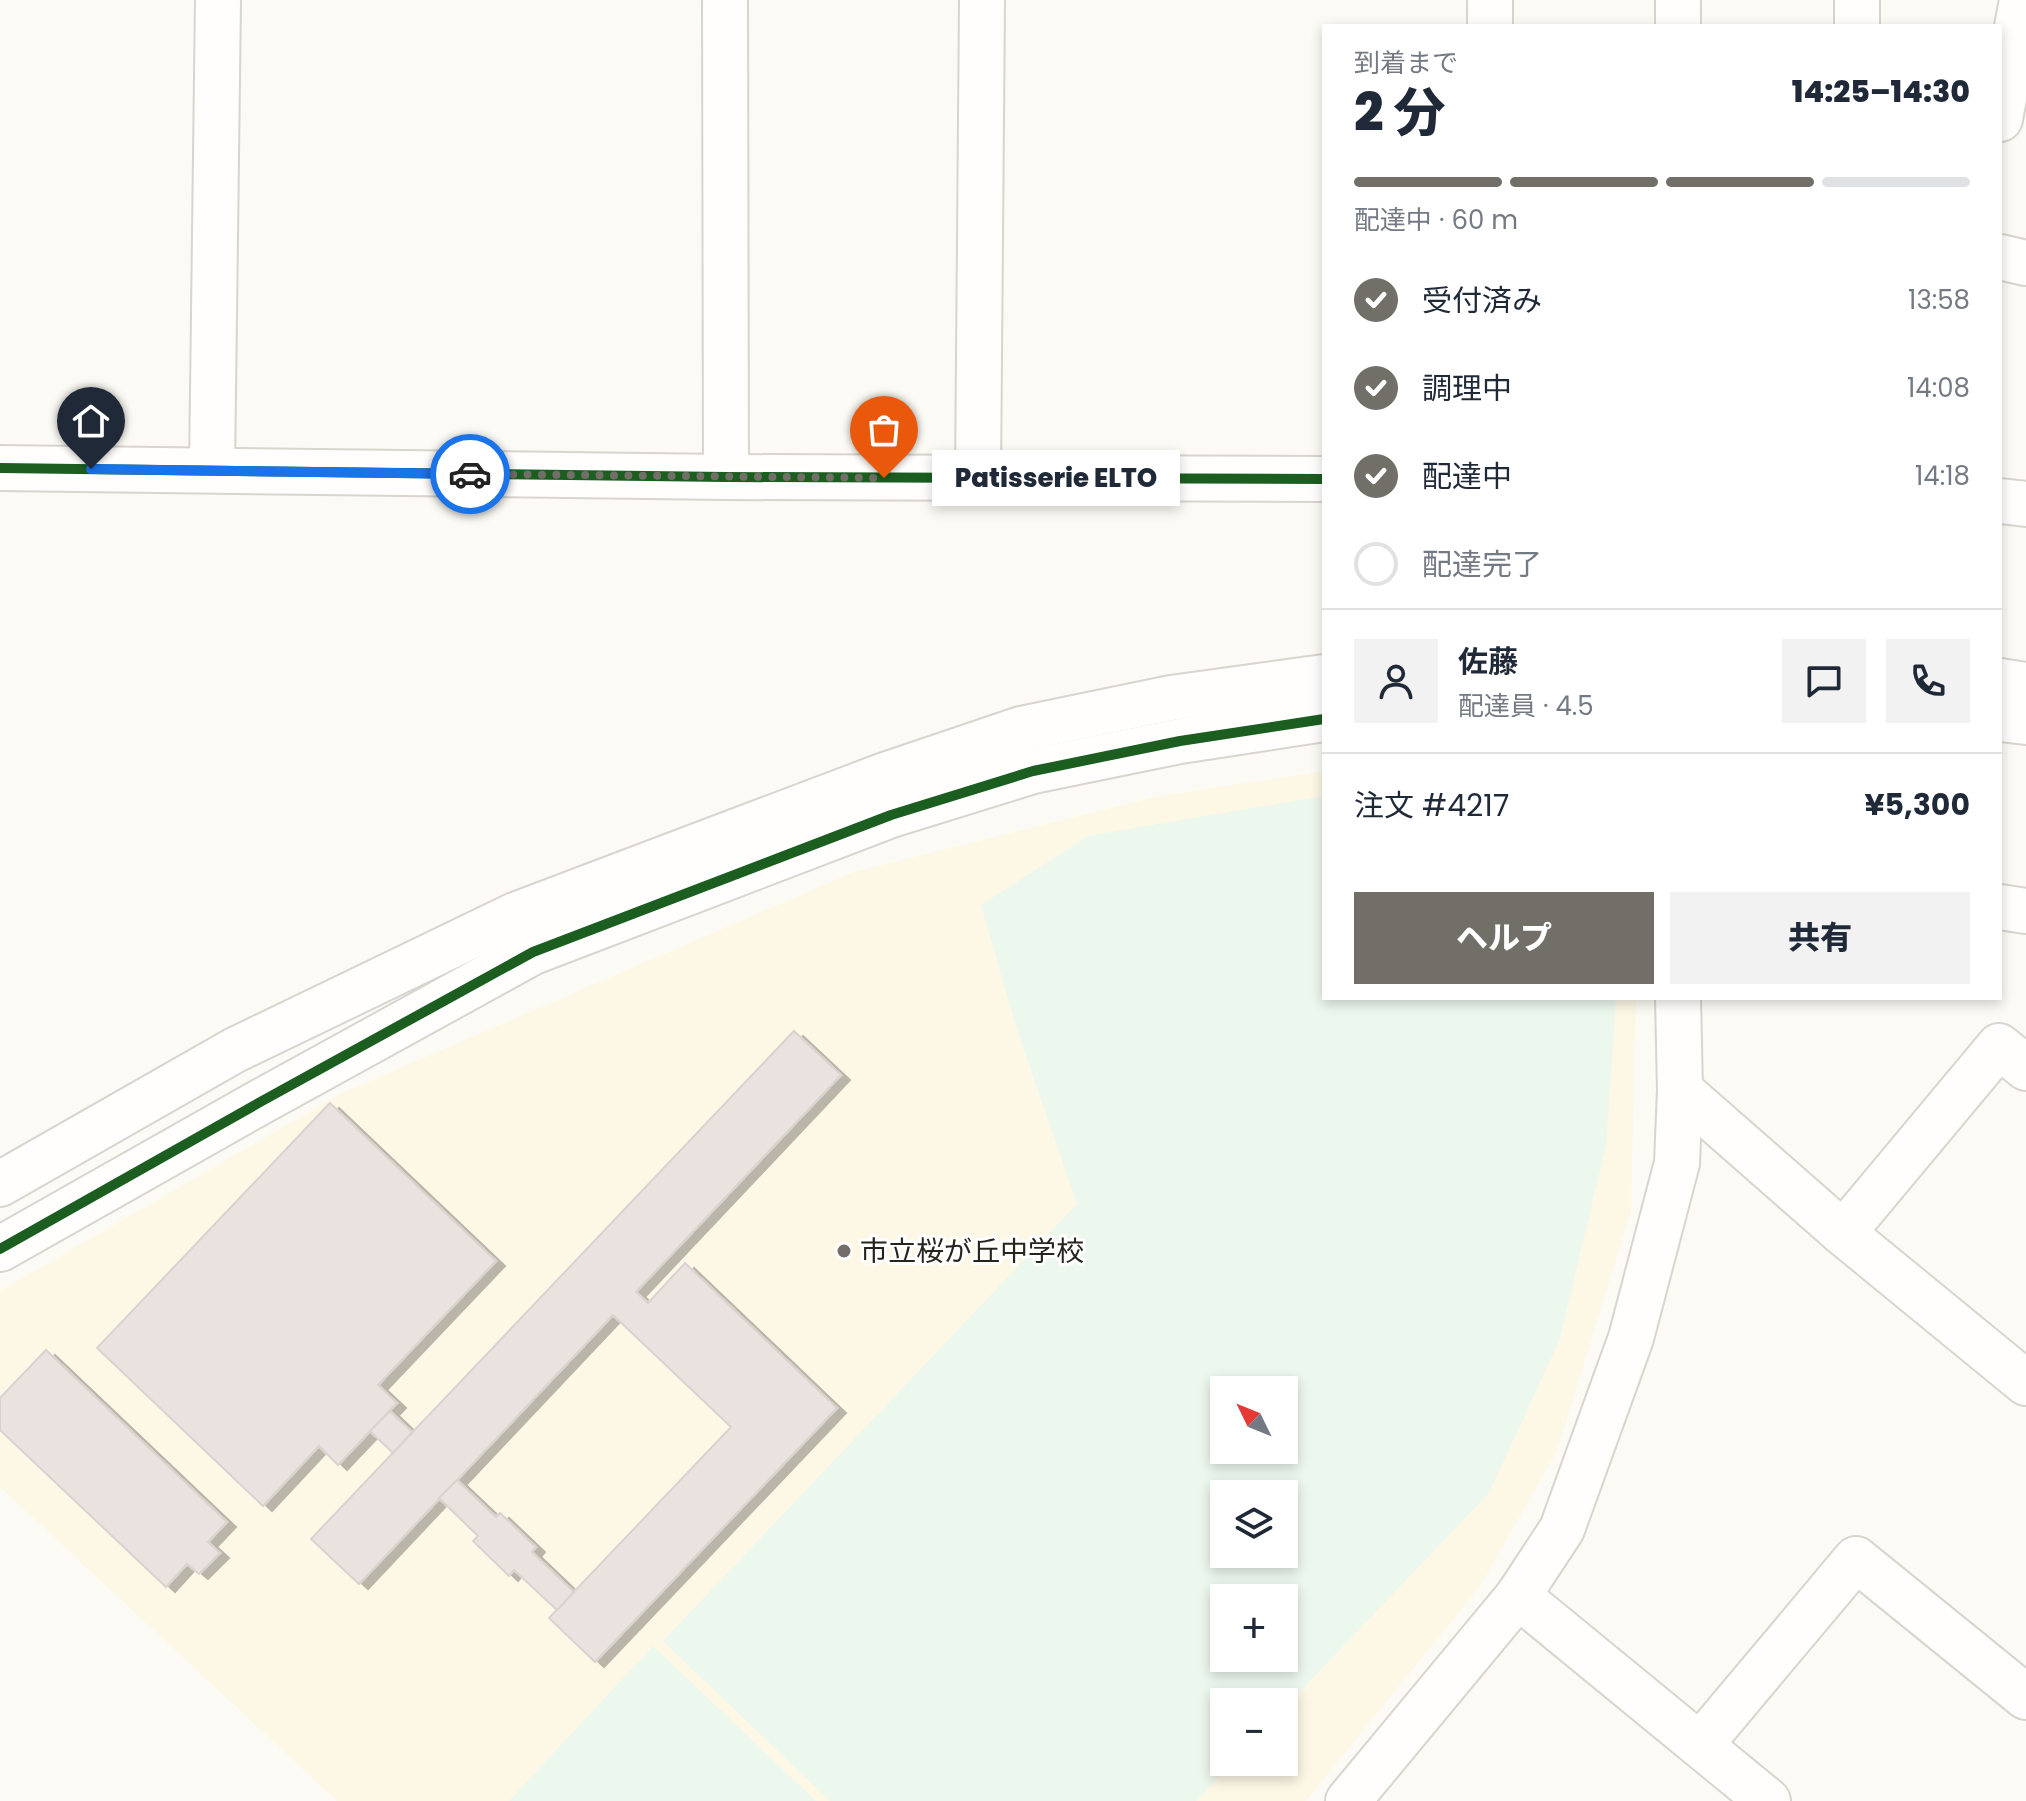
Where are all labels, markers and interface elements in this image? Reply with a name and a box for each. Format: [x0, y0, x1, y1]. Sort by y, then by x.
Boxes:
text: 到着まで [1354, 45, 1458, 81]
text: 14:25–14:30 [1792, 70, 1970, 113]
text: 2 分 [1354, 76, 1446, 149]
text: 配達中 · 60 m [1354, 202, 1518, 238]
icon: check [1354, 278, 1398, 322]
text: 受付済み [1422, 279, 1542, 322]
text: 13:58 [1908, 282, 1970, 318]
icon: check [1354, 366, 1398, 410]
text: 調理中 [1422, 367, 1512, 410]
text: 14:08 [1907, 370, 1970, 406]
pin [57, 387, 125, 469]
pin [850, 396, 918, 478]
icon: home [69, 399, 113, 443]
icon: bag [862, 408, 906, 452]
courier [430, 434, 510, 514]
callout: Patisserie ELTO [932, 450, 1180, 506]
icon: car [448, 452, 492, 496]
icon: check [1354, 454, 1398, 498]
text: 配達中 [1422, 455, 1512, 498]
text: 14:18 [1915, 458, 1970, 494]
text: Patisserie ELTO [955, 460, 1157, 496]
text: 配達完了 [1422, 543, 1542, 586]
button: person [1354, 639, 1438, 723]
button: chat [1782, 639, 1866, 723]
button: phone [1886, 639, 1970, 723]
text: 佐藤 [1458, 640, 1518, 683]
text: 配達員 · 4.5 [1458, 688, 1594, 724]
text: ¥5,300 [1864, 783, 1970, 826]
text: 注文 #4217 [1354, 784, 1509, 827]
button: ヘルプ [1354, 892, 1654, 984]
button: 共有 [1670, 892, 1970, 984]
place label: 市立桜が丘中学校 [860, 1232, 1084, 1271]
marker: 市立桜が丘中学校 [835, 1242, 853, 1260]
north arrow [1210, 1376, 1298, 1464]
map controls [1210, 1376, 1298, 1776]
button: layers [1210, 1480, 1298, 1568]
button: + [1210, 1584, 1298, 1672]
button: − [1210, 1688, 1298, 1776]

